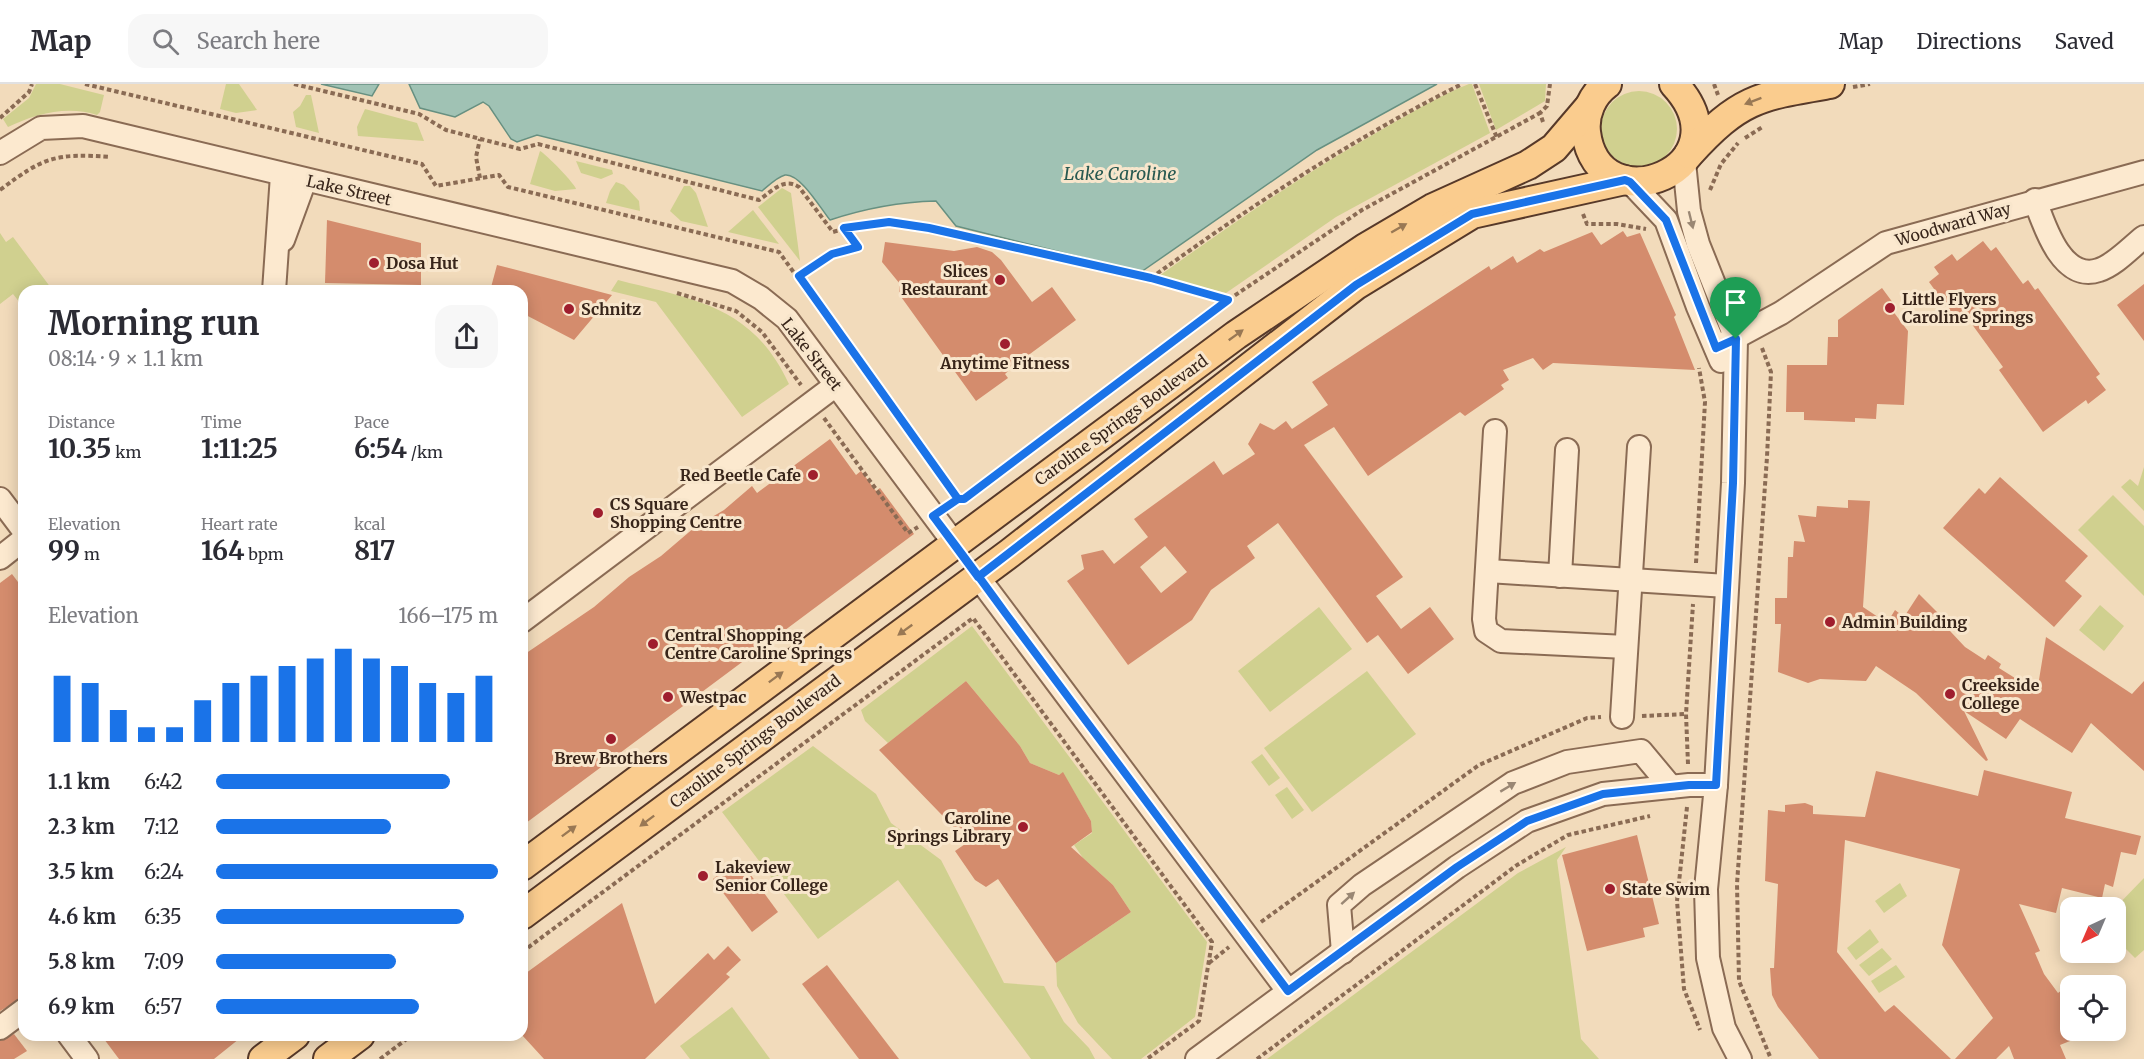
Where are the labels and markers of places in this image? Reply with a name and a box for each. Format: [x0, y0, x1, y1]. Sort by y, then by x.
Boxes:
place label: Dosa Hut [386, 253, 459, 273]
marker: Dosa Hut [367, 256, 381, 270]
place label: Slices Restaurant [901, 261, 989, 299]
marker: Slices Restaurant [993, 273, 1007, 287]
pin [1710, 277, 1761, 339]
place label: Little Flyers Caroline Springs [1902, 289, 2034, 327]
place label: Schnitz [581, 299, 641, 319]
marker: Little Flyers Caroline Springs [1883, 301, 1897, 315]
marker: Schnitz [562, 302, 576, 316]
marker: Anytime Fitness [998, 337, 1012, 351]
place label: Anytime Fitness [939, 353, 1070, 373]
place label: Red Beetle Cafe [680, 465, 801, 485]
marker: Red Beetle Cafe [806, 468, 820, 482]
place label: CS Square Shopping Centre [610, 494, 742, 532]
marker: CS Square Shopping Centre [591, 506, 605, 520]
place label: Admin Building [1841, 612, 1967, 632]
marker: Admin Building [1823, 615, 1837, 629]
place label: Central Shopping Centre Caroline Springs [665, 625, 852, 663]
marker: Central Shopping Centre Caroline Springs [646, 637, 660, 651]
place label: Creekside College [1962, 675, 2040, 713]
place label: Westpac [679, 687, 746, 707]
marker: Creekside College [1943, 687, 1957, 701]
marker: Westpac [661, 690, 675, 704]
marker: Brew Brothers [604, 732, 618, 746]
place label: Brew Brothers [554, 748, 668, 768]
place label: Caroline Springs Library [887, 808, 1011, 846]
marker: Caroline Springs Library [1016, 820, 1030, 834]
place label: Lakeview Senior College [715, 857, 828, 895]
marker: Lakeview Senior College [696, 869, 710, 883]
place label: State Swim [1622, 879, 1710, 899]
marker: State Swim [1603, 882, 1617, 896]

